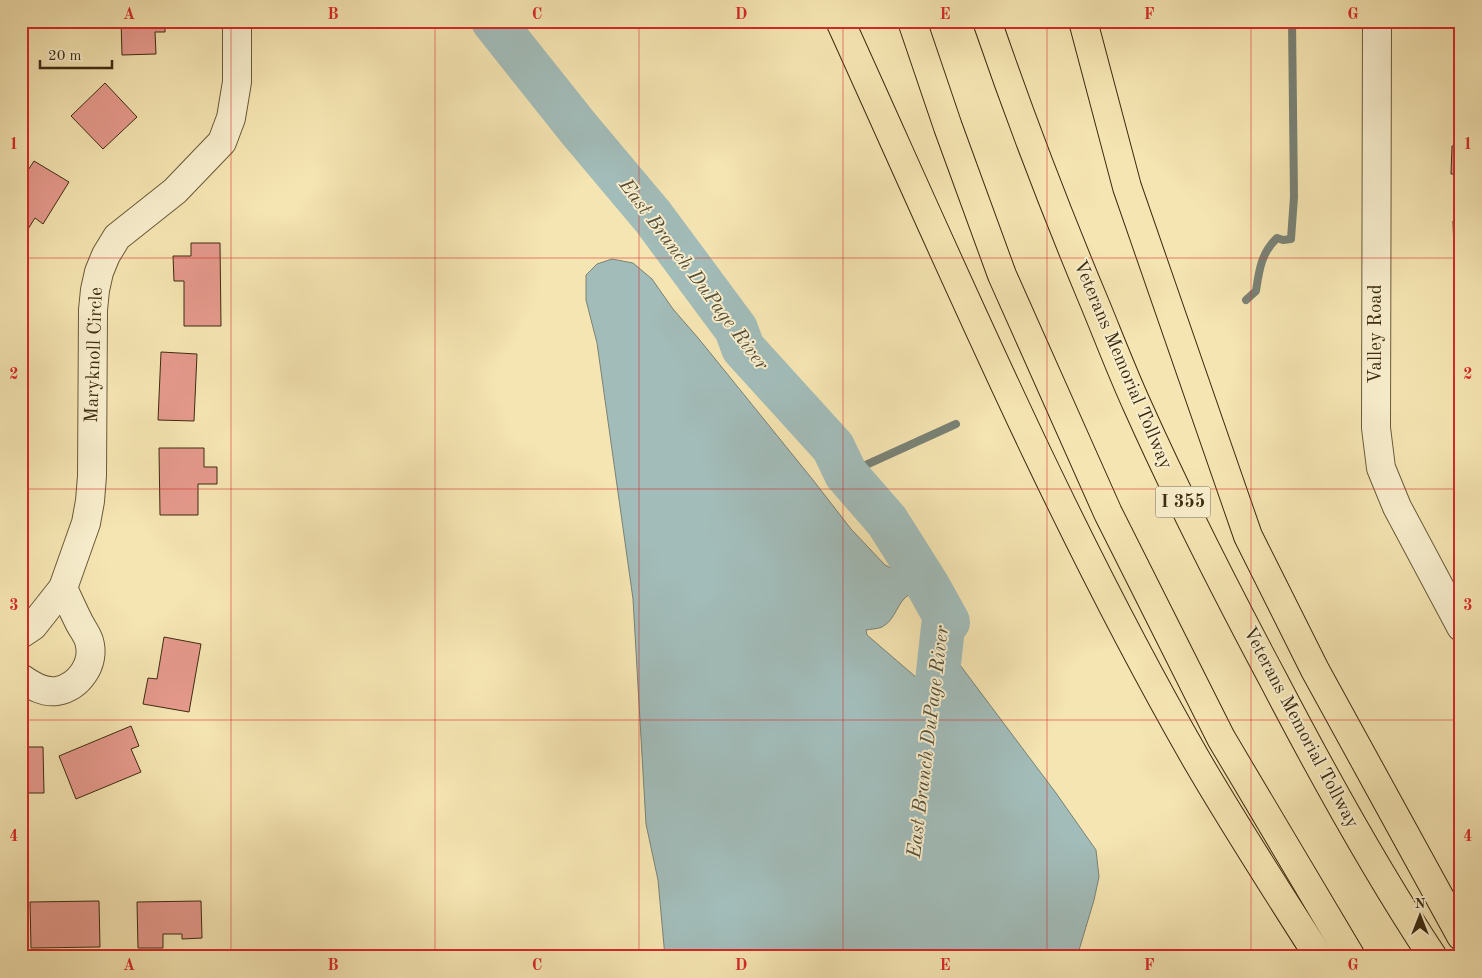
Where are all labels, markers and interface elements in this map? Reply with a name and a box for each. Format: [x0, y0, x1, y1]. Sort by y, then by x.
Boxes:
text: A [123, 7, 135, 23]
text: B [327, 7, 339, 23]
text: C [532, 7, 542, 23]
text: D [735, 7, 747, 23]
text: E [939, 7, 951, 23]
text: F [1144, 7, 1155, 23]
text: G [1347, 7, 1359, 23]
scale bar [40, 38, 112, 70]
text: 20 m [48, 49, 82, 64]
text: 1 [9, 137, 19, 153]
text: 1 [1463, 137, 1473, 153]
water label: East Branch DuPage River [614, 175, 772, 375]
street label: Veterans Memorial Tollway [1069, 258, 1175, 472]
street label: Valley Road [1367, 284, 1386, 384]
street label: Maryknoll Circle [83, 287, 107, 423]
text: 2 [9, 367, 19, 383]
text: 2 [1463, 367, 1473, 383]
road number: I 355 [1156, 487, 1210, 518]
text: 3 [9, 598, 19, 614]
text: 3 [1463, 598, 1473, 614]
water label: East Branch DuPage River [905, 624, 953, 860]
street label: Veterans Memorial Tollway [1239, 624, 1361, 832]
text: 4 [9, 829, 19, 845]
text: 4 [1463, 829, 1473, 845]
north arrow [1394, 890, 1444, 940]
text: N [1415, 897, 1426, 911]
text: A [123, 958, 135, 974]
text: B [327, 958, 339, 974]
text: C [532, 958, 542, 974]
text: D [735, 958, 747, 974]
text: E [939, 958, 951, 974]
text: F [1144, 958, 1155, 974]
text: G [1347, 958, 1359, 974]

